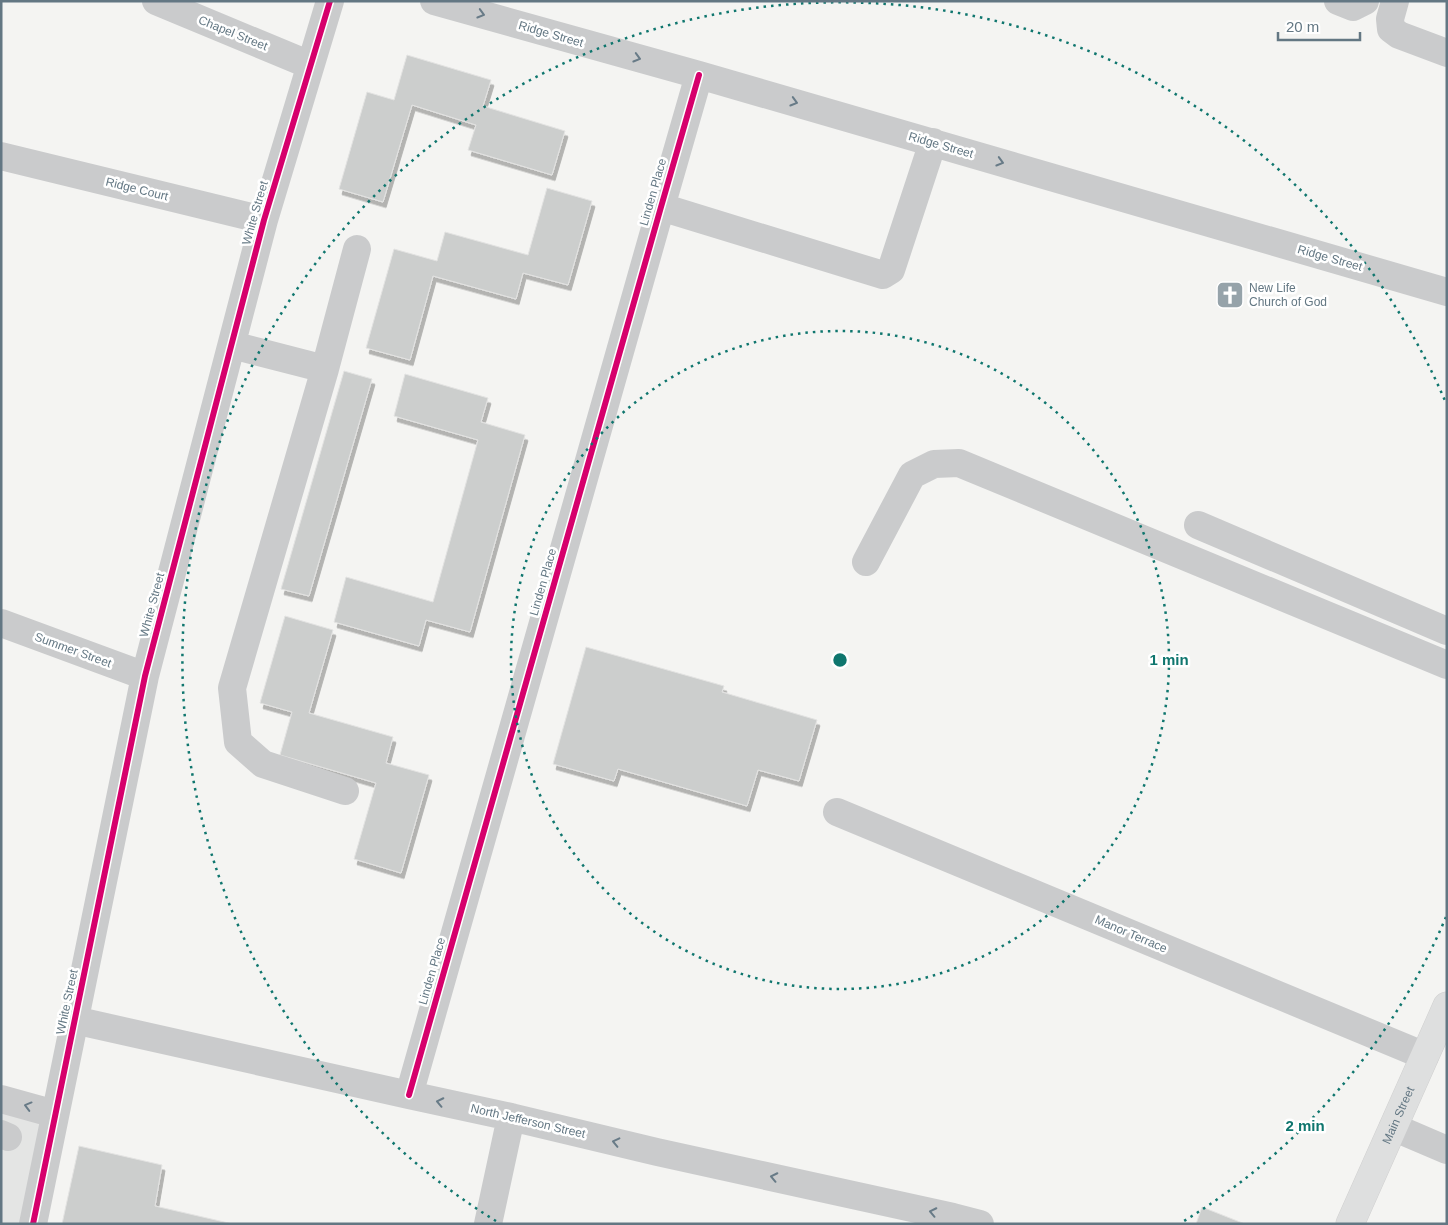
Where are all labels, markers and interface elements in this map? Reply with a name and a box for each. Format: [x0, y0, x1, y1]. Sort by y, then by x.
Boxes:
one-way arrow [476, 9, 484, 19]
scale bar [1278, 10, 1360, 42]
street label: Chapel Street [196, 13, 270, 53]
street label: Ridge Street [517, 18, 586, 50]
text: 20 m [1286, 18, 1319, 35]
one-way arrow [633, 52, 641, 62]
one-way arrow [789, 97, 797, 107]
street label: Ridge Street [907, 129, 976, 161]
street label: Linden Place [637, 156, 669, 227]
one-way arrow [996, 157, 1004, 167]
street label: Ridge Court [104, 174, 170, 204]
street label: White Street [239, 179, 271, 247]
street label: Ridge Street [1296, 242, 1365, 274]
church icon: New Life Church of God [1215, 280, 1245, 310]
place label: New Life Church of God [1249, 281, 1327, 309]
street label: Linden Place [527, 546, 559, 617]
street label: White Street [137, 571, 167, 639]
street label: Summer Street [33, 630, 114, 671]
centre of rings [831, 651, 849, 669]
text: 1 min [1149, 651, 1189, 668]
street label: Manor Terrace [1093, 912, 1170, 956]
street label: Linden Place [416, 935, 448, 1006]
street label: White Street [53, 968, 81, 1036]
street label: Main Street [1379, 1084, 1418, 1146]
one-way arrow [436, 1097, 445, 1108]
street label: North Jefferson Street [469, 1101, 587, 1141]
one-way arrow [25, 1102, 33, 1112]
text: 2 min [1285, 1117, 1325, 1134]
one-way arrow [611, 1137, 620, 1148]
one-way arrow [770, 1173, 779, 1183]
one-way arrow [929, 1207, 938, 1218]

